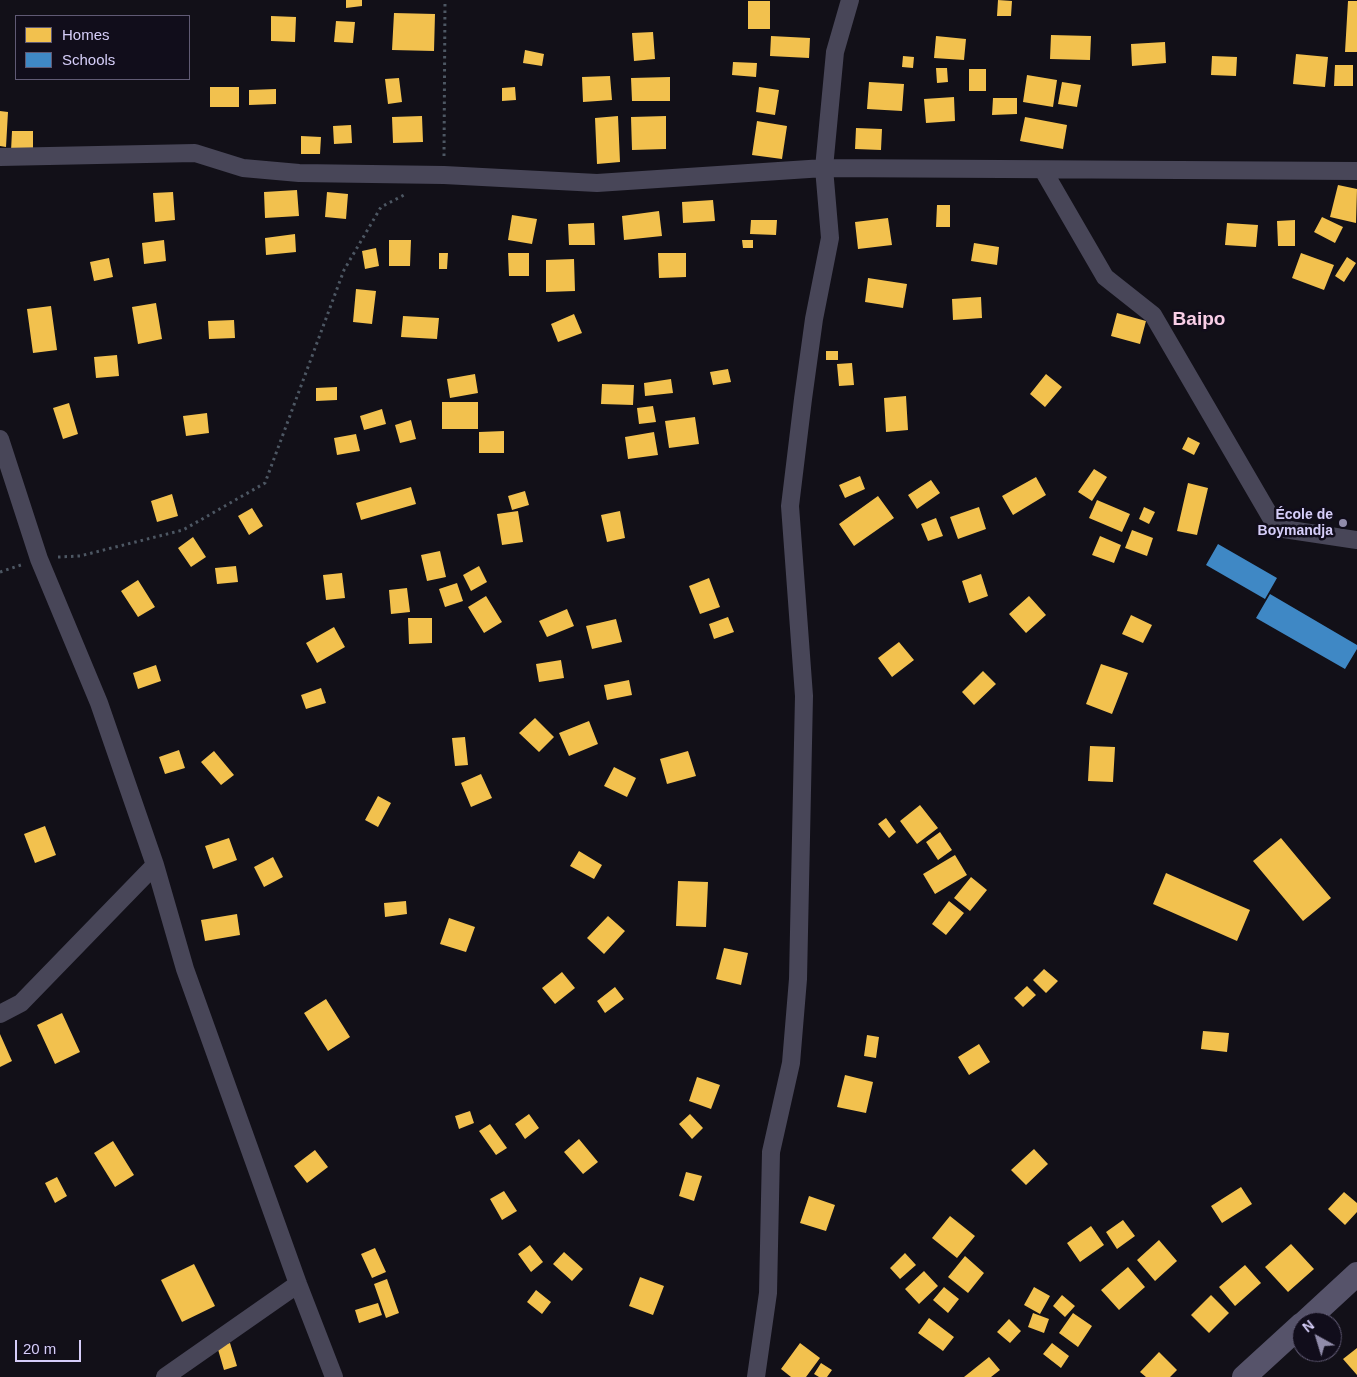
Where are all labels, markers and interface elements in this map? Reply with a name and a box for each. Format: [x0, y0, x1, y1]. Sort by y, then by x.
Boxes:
legend [15, 15, 190, 80]
text: Homes [62, 26, 110, 43]
text: Schools [62, 51, 115, 68]
district label: Baipo [1173, 309, 1225, 331]
place label: École de Boymandja [1258, 507, 1333, 540]
marker: École de Boymandja [1337, 517, 1349, 529]
north arrow [1292, 1312, 1342, 1362]
text: N [1299, 1317, 1317, 1336]
scale bar [18, 1330, 84, 1362]
text: 20 m [23, 1340, 56, 1357]

